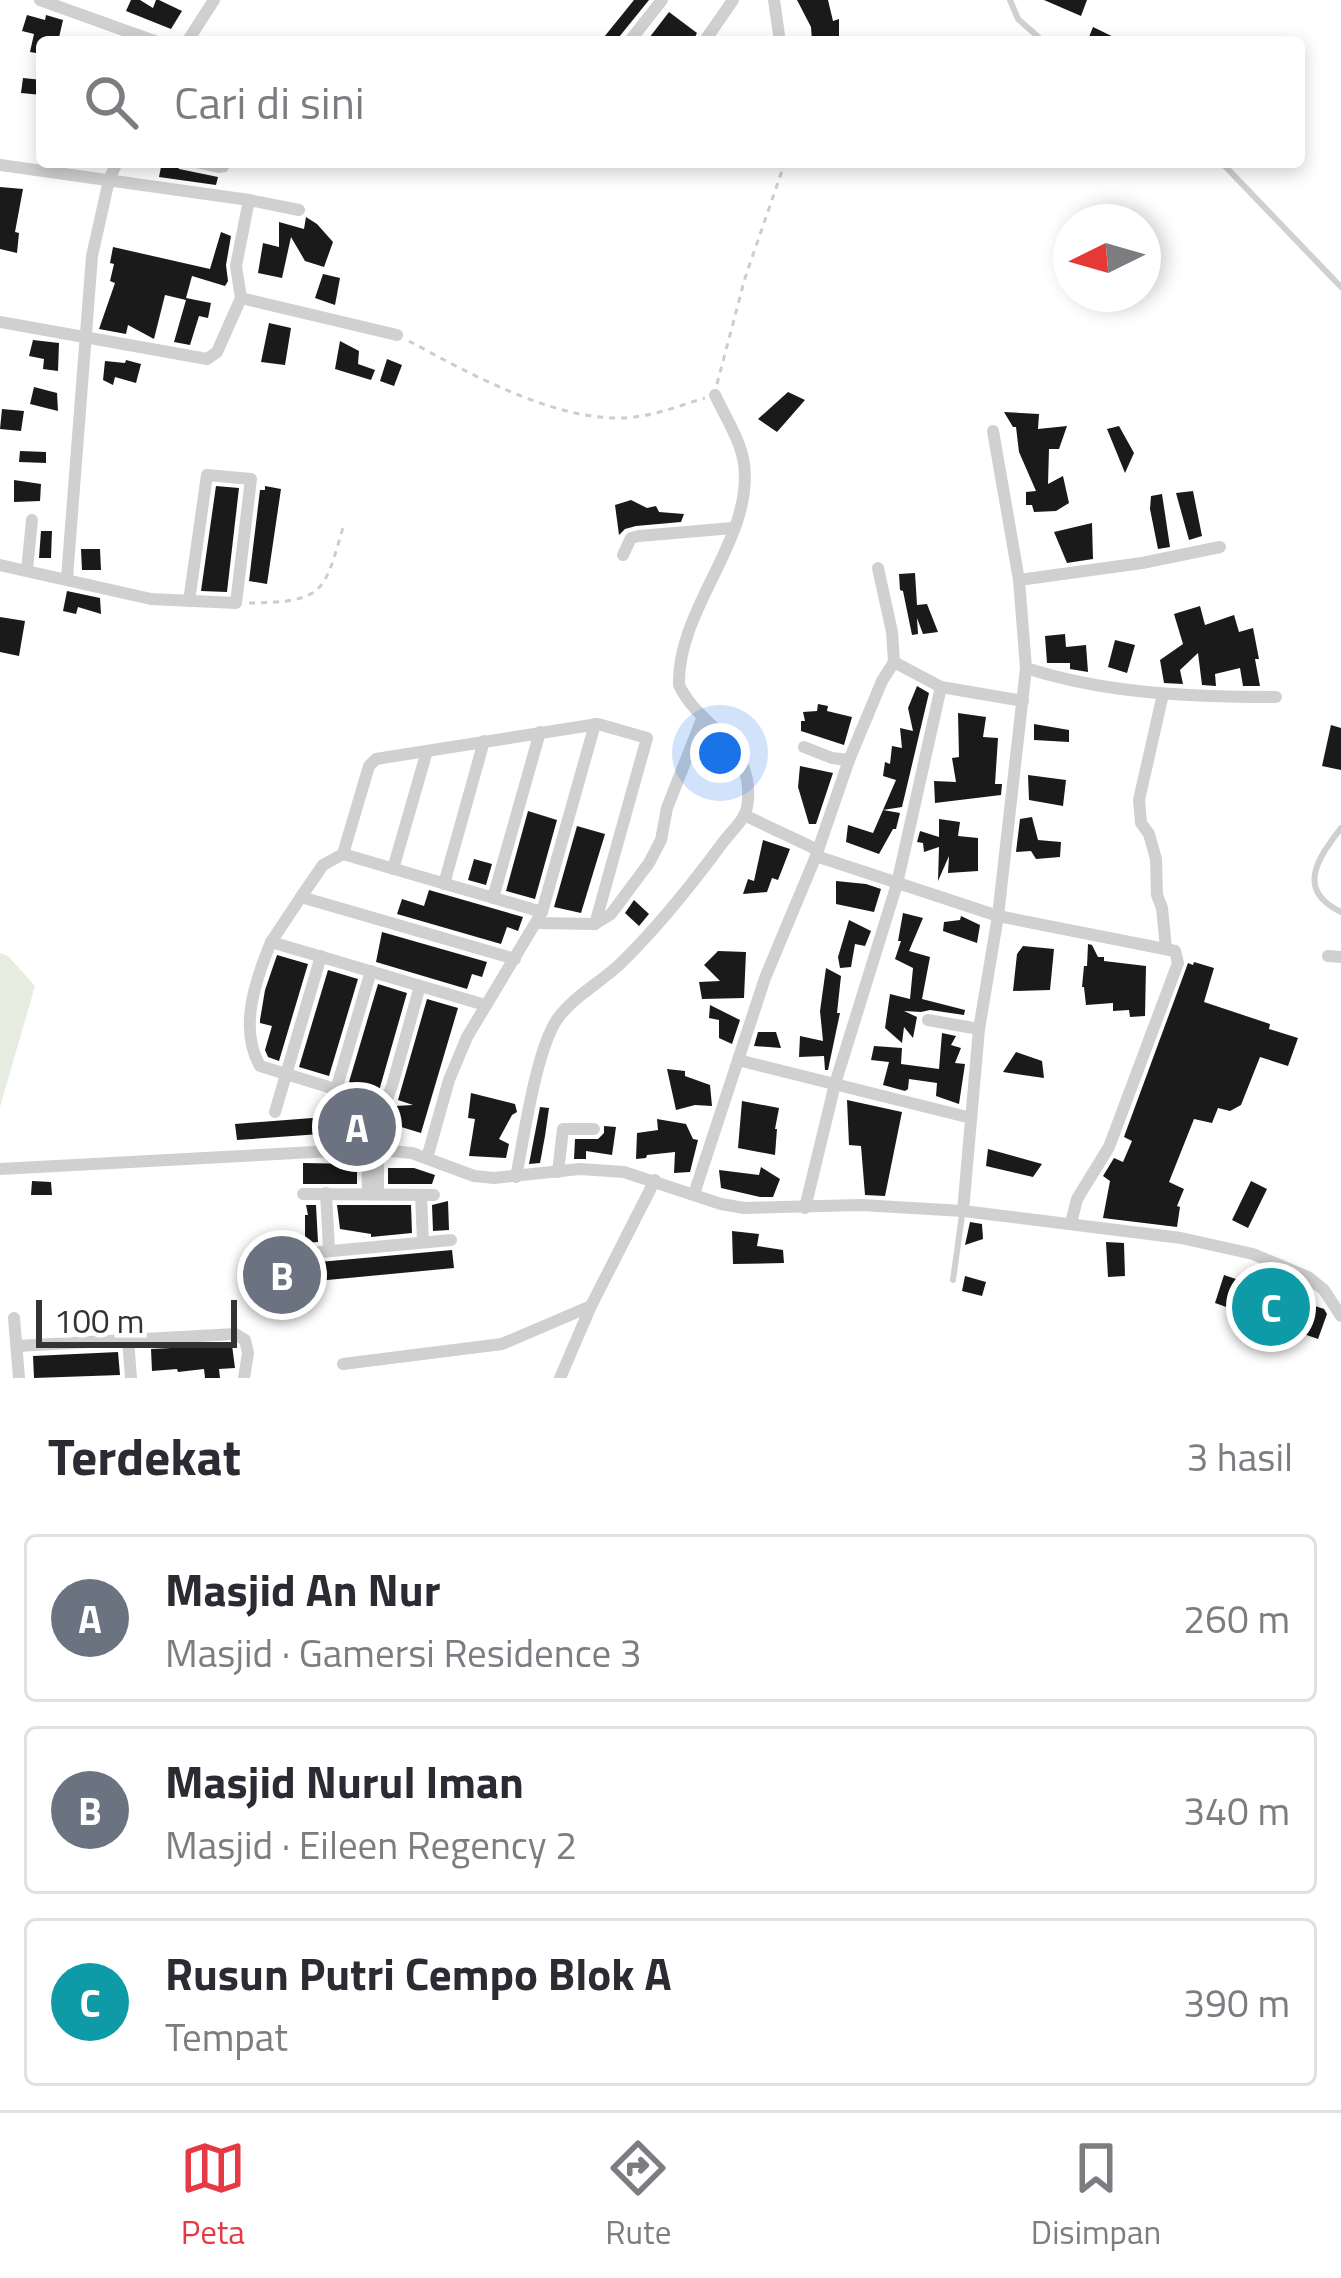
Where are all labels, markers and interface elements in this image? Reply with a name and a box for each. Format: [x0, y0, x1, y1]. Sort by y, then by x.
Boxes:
search box [36, 36, 1305, 168]
text: Cari di sini [174, 68, 365, 136]
icon: search [78, 69, 144, 135]
north arrow [1053, 204, 1161, 312]
your location [690, 723, 750, 783]
pin: A [318, 1082, 396, 1172]
pin: B [243, 1230, 321, 1320]
pin: C [1232, 1262, 1310, 1352]
scale bar [36, 1294, 237, 1347]
text: 100 m [54, 1296, 144, 1346]
text: Terdekat [48, 1417, 241, 1495]
text: 3 hasil [1186, 1427, 1293, 1486]
text: Masjid An Nur [165, 1555, 440, 1623]
text: A [78, 1589, 102, 1648]
text: 260 m [1183, 1589, 1290, 1648]
text: Masjid · Gamersi Residence 3 [165, 1623, 642, 1682]
text: Masjid Nurul Iman [165, 1747, 524, 1815]
text: B [78, 1781, 102, 1840]
text: 340 m [1183, 1781, 1290, 1840]
text: Masjid · Eileen Regency 2 [165, 1815, 577, 1874]
text: Rusun Putri Cempo Blok A [165, 1939, 671, 2007]
text: C [79, 1973, 101, 2032]
text: 390 m [1183, 1973, 1290, 2032]
text: Tempat [165, 2007, 288, 2066]
tab: Peta [180, 2135, 246, 2257]
tab: Rute [605, 2135, 671, 2257]
tab: Disimpan [1031, 2135, 1161, 2257]

